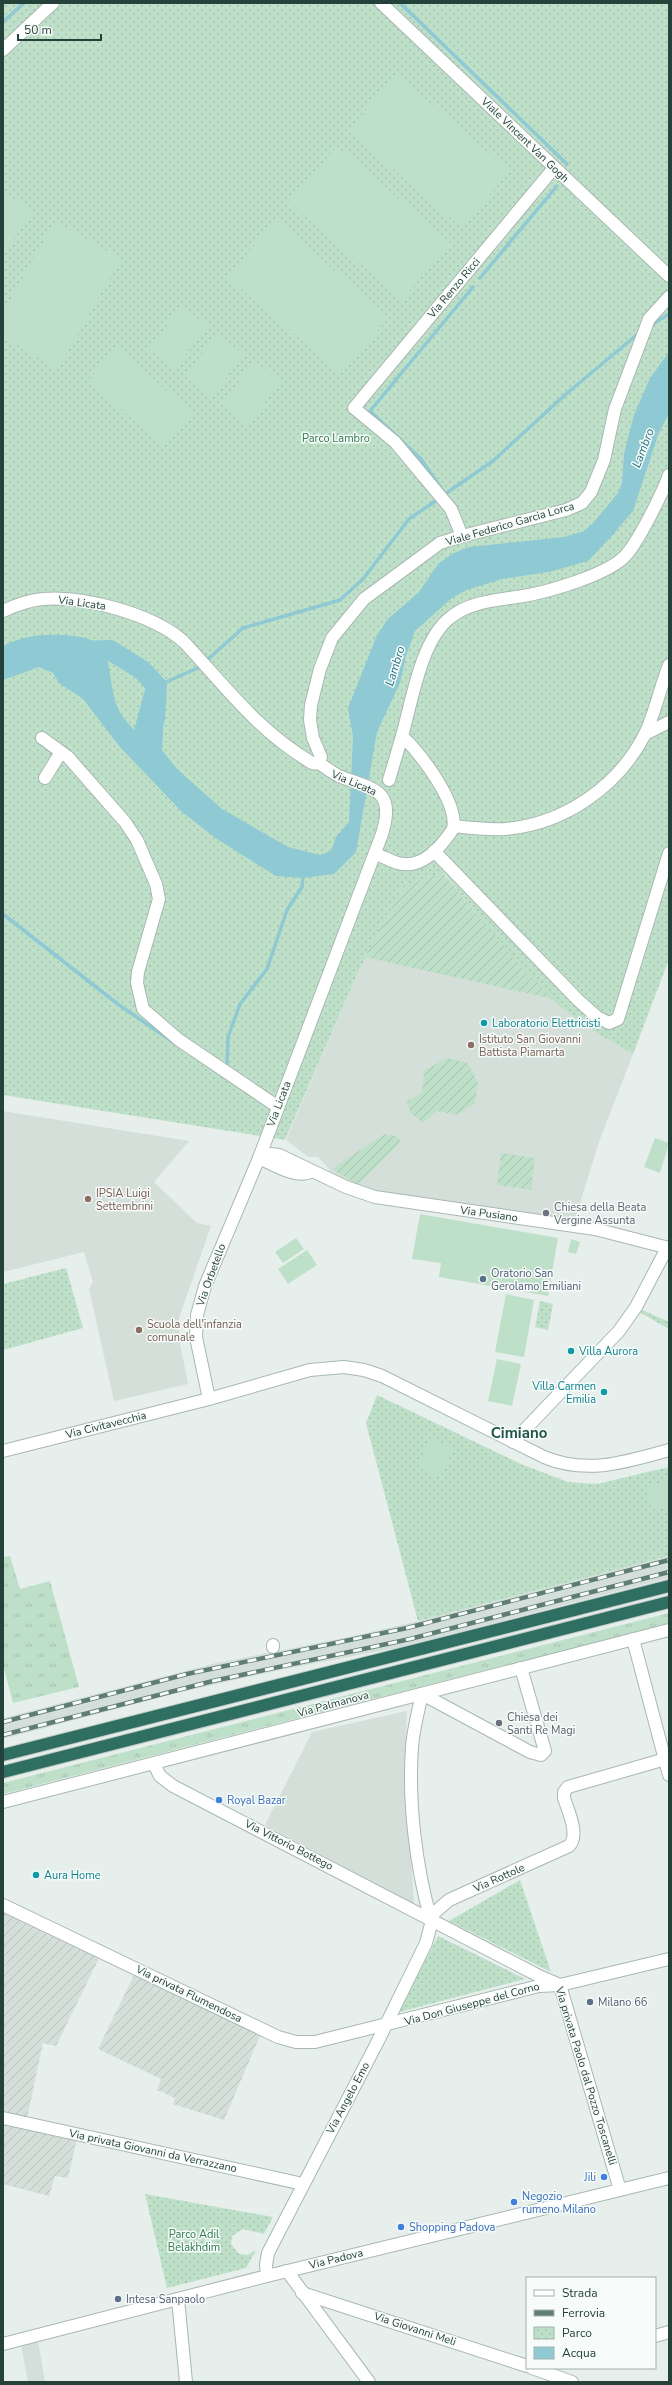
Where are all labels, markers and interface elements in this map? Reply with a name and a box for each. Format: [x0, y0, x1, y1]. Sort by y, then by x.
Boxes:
scale bar [18, 16, 101, 42]
text: 50 m [24, 22, 52, 38]
street label: Viale Vincent Van Gogh [477, 93, 572, 186]
street label: Via Renzo Ricci [424, 255, 484, 322]
water label: Lambro [628, 426, 658, 470]
park label: Parco Lambro [302, 431, 370, 446]
street label: Viale Federico Garcia Lorca [443, 498, 576, 550]
street label: Via Licata [56, 592, 107, 614]
water label: Lambro [381, 644, 409, 688]
street label: Via Licata [328, 766, 379, 799]
place label: Laboratorio Elettricisti [492, 1016, 600, 1031]
marker: Laboratorio Elettricisti [479, 1018, 489, 1028]
place label: Istituto San Giovanni Battista Piamarta [479, 1032, 581, 1060]
marker: Istituto San Giovanni Battista Piamarta [466, 1040, 476, 1050]
street label: Via Licata [263, 1079, 295, 1130]
place label: IPSIA Luigi Settembrini [96, 1186, 153, 1214]
marker: IPSIA Luigi Settembrini [83, 1194, 93, 1204]
place label: Chiesa della Beata Vergine Assunta [553, 1200, 646, 1228]
street label: Via Pusiano [458, 1202, 519, 1225]
marker: Chiesa della Beata Vergine Assunta [541, 1208, 551, 1218]
street label: Via Orbetello [192, 1242, 229, 1309]
place label: Oratorio San Gerolamo Emiliani [491, 1266, 581, 1294]
marker: Oratorio San Gerolamo Emiliani [478, 1274, 488, 1284]
place label: Scuola dell'infanzia comunale [147, 1317, 242, 1345]
marker: Scuola dell'infanzia comunale [134, 1325, 144, 1335]
place label: Villa Aurora [578, 1344, 638, 1359]
marker: Villa Aurora [566, 1346, 576, 1356]
place label: Villa Carmen Emilia [531, 1379, 596, 1407]
marker: Villa Carmen Emilia [599, 1387, 609, 1397]
street label: Via Civitavecchia [63, 1408, 148, 1443]
district label: Cimiano [491, 1423, 548, 1443]
street label: Via Palmanova [295, 1687, 371, 1721]
place label: Chiesa dei Santi Re Magi [507, 1710, 575, 1738]
marker: Chiesa dei Santi Re Magi [494, 1718, 504, 1728]
place label: Royal Bazar [227, 1793, 286, 1808]
marker: Royal Bazar [214, 1795, 224, 1805]
street label: Via Vittorio Bottego [241, 1816, 336, 1874]
street label: Via Rottole [470, 1860, 527, 1896]
place label: Aura Home [44, 1868, 101, 1883]
marker: Aura Home [31, 1870, 41, 1880]
street label: Via privata Flumendosa [133, 1961, 245, 2026]
street label: Via Don Giuseppe del Corno [402, 1979, 541, 2030]
street label: Via privata Paolo dal Pozzo Toscanelli [551, 1984, 620, 2167]
place label: Milano 66 [598, 1995, 648, 2010]
marker: Milano 66 [585, 1997, 595, 2007]
street label: Via Angelo Emo [322, 2059, 373, 2137]
street label: Via privata Giovanni da Verrazzano [67, 2126, 238, 2176]
place label: Jili [583, 2170, 596, 2185]
marker: Jili [599, 2172, 609, 2182]
place label: Negozio rumeno Milano [522, 2189, 596, 2217]
marker: Negozio rumeno Milano [509, 2197, 519, 2207]
place label: Shopping Padova [409, 2220, 496, 2235]
marker: Shopping Padova [396, 2222, 406, 2232]
park label: Parco Adil Belakhdim [168, 2227, 220, 2255]
street label: Via Padova [306, 2245, 365, 2273]
legend [526, 2277, 656, 2369]
text: Strada [562, 2285, 598, 2301]
place label: Intesa Sanpaolo [126, 2292, 205, 2307]
marker: Intesa Sanpaolo [113, 2294, 123, 2304]
text: Ferrovia [562, 2305, 605, 2321]
street label: Via Giovanni Meli [371, 2308, 458, 2349]
text: Parco [562, 2325, 592, 2341]
text: Acqua [562, 2345, 596, 2361]

